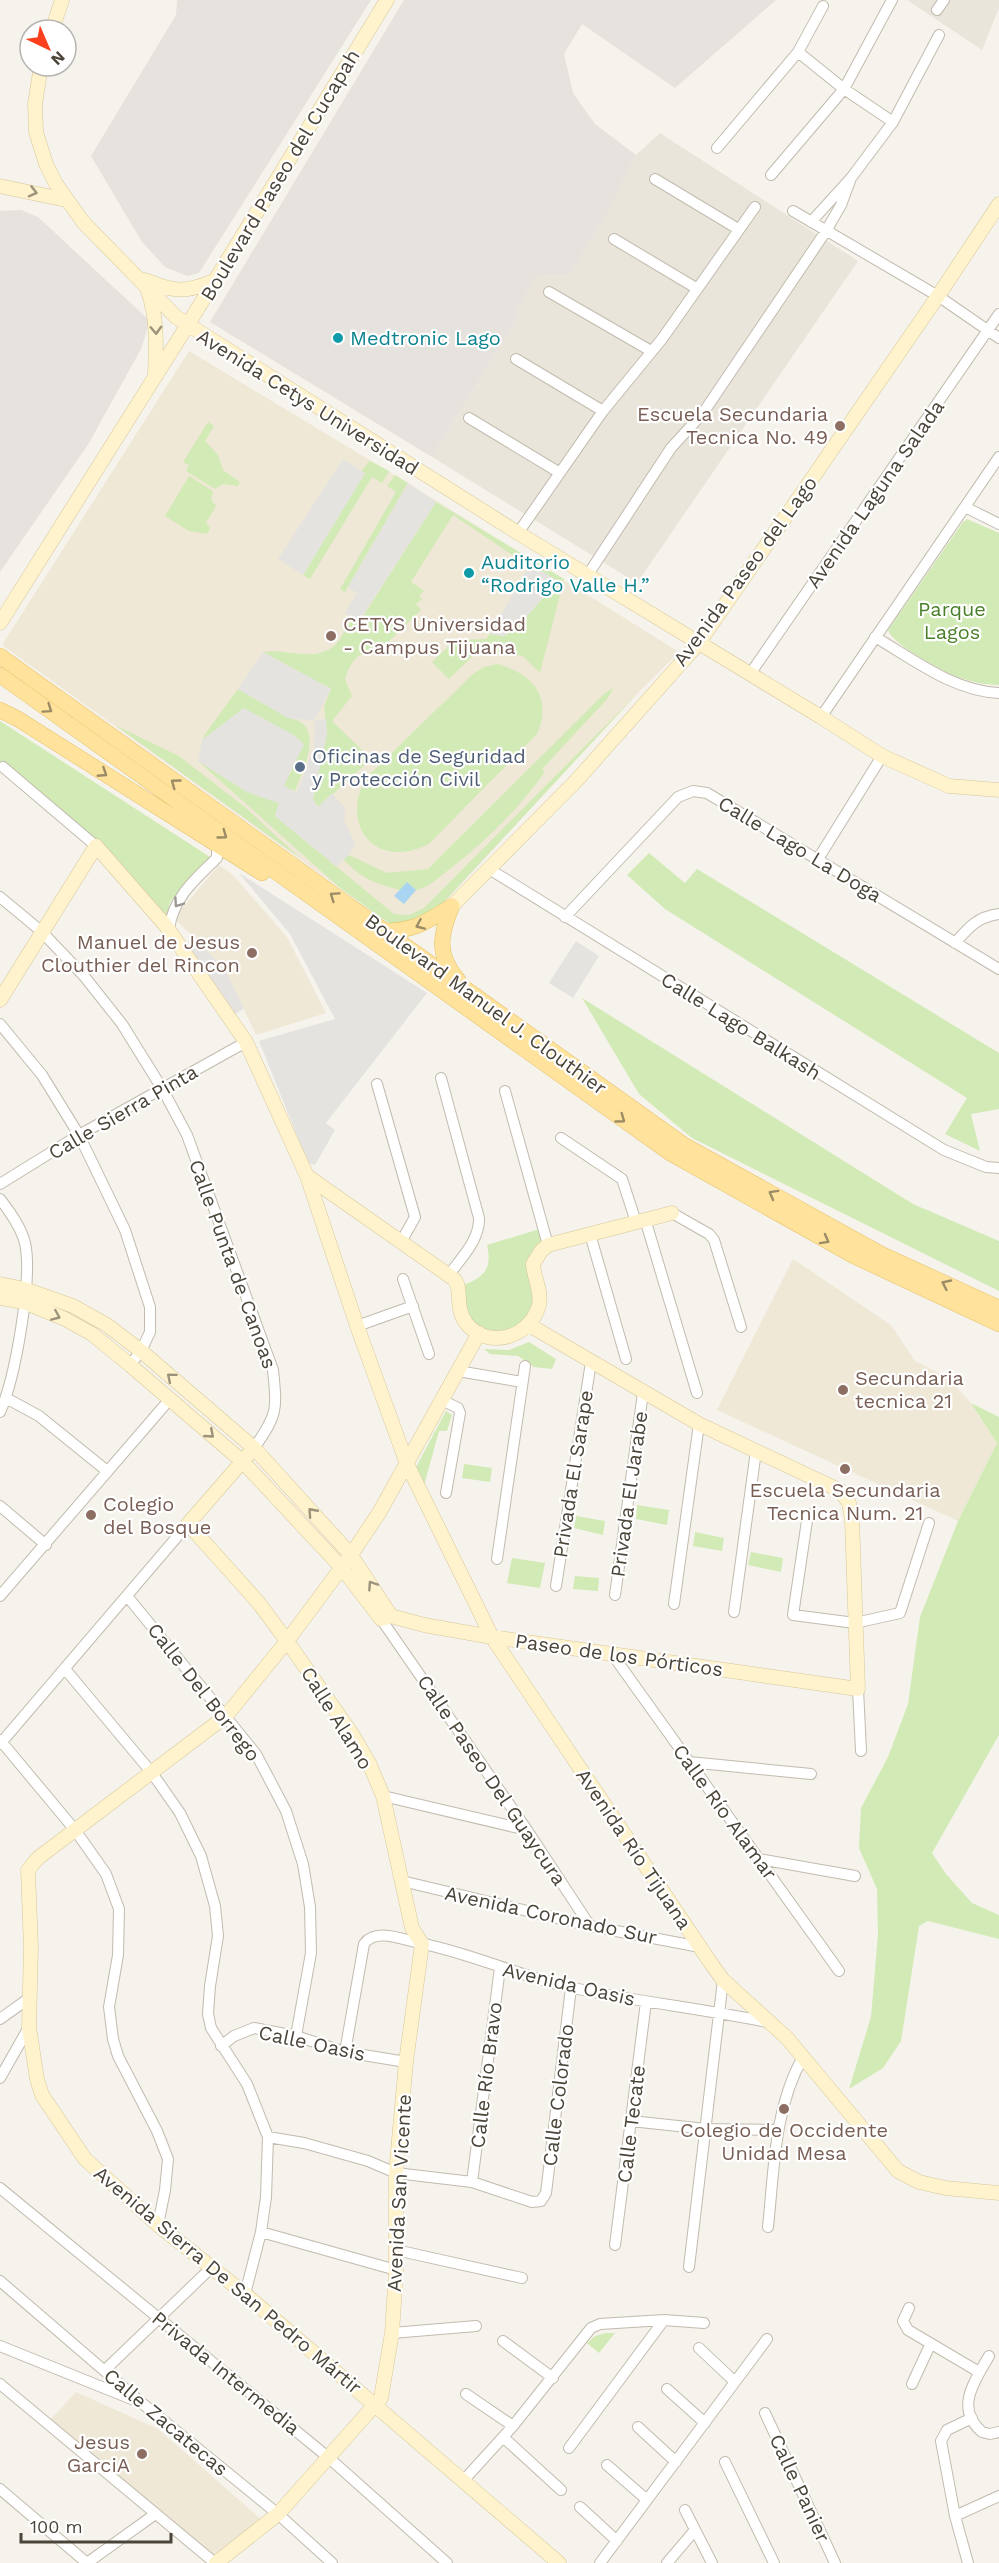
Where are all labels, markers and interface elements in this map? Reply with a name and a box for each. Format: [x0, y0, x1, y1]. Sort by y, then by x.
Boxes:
north arrow [18, 18, 78, 78]
street label: Boulevard Paseo del Cucapah [195, 45, 365, 305]
text: N [47, 47, 69, 69]
one-way arrow [28, 185, 38, 198]
street label: Avenida Cetys Universidad [193, 324, 423, 480]
one-way arrow [150, 326, 163, 335]
place label: Medtronic Lago [350, 326, 501, 350]
marker: Medtronic Lago [331, 331, 345, 345]
street label: Avenida Laguna Salada [801, 395, 949, 593]
place label: Escuela Secundaria Tecnica No. 49 [637, 402, 828, 449]
marker: Escuela Secundaria Tecnica No. 49 [833, 419, 847, 433]
street label: Avenida Paseo del Lago [668, 471, 822, 671]
place label: Auditorio “Rodrigo Valle H.” [481, 550, 650, 597]
marker: Auditorio “Rodrigo Valle H.” [462, 566, 476, 580]
park label: Parque Lagos [918, 597, 986, 644]
place label: CETYS Universidad - Campus Tijuana [343, 612, 526, 659]
marker: CETYS Universidad - Campus Tijuana [324, 629, 338, 643]
one-way arrow [41, 702, 52, 713]
place label: Oficinas de Seguridad y Protección Civil [312, 744, 526, 791]
marker: Oficinas de Seguridad y Protección Civil [293, 760, 307, 774]
one-way arrow [96, 766, 107, 777]
one-way arrow [171, 779, 182, 790]
street label: Calle Lago La Doga [714, 791, 886, 907]
one-way arrow [217, 827, 228, 838]
one-way arrow [330, 892, 341, 903]
one-way arrow [174, 896, 185, 907]
street label: Boulevard Manuel J. Clouthier [361, 908, 611, 1100]
one-way arrow [415, 918, 426, 930]
place label: Manuel de Jesus Clouthier del Rincon [41, 930, 240, 977]
marker: Manuel de Jesus Clouthier del Rincon [245, 946, 259, 960]
street label: Calle Lago Balkash [657, 967, 825, 1085]
street label: Calle Sierra Pinta [44, 1060, 202, 1164]
one-way arrow [615, 1112, 626, 1123]
street label: Calle Punta de Canoas [184, 1156, 282, 1372]
one-way arrow [769, 1190, 779, 1201]
one-way arrow [819, 1233, 829, 1244]
one-way arrow [941, 1279, 952, 1291]
one-way arrow [49, 1308, 60, 1320]
place label: Secundaria tecnica 21 [855, 1366, 964, 1413]
one-way arrow [167, 1374, 178, 1385]
marker: Secundaria tecnica 21 [836, 1383, 850, 1397]
street label: Privada El Sarape [548, 1388, 598, 1560]
street label: Privada El Jarabe [605, 1409, 653, 1579]
one-way arrow [203, 1426, 214, 1437]
marker: Escuela Secundaria Tecnica Num. 21 [838, 1462, 852, 1476]
place label: Escuela Secundaria Tecnica Num. 21 [749, 1478, 941, 1525]
place label: Colegio del Bosque [103, 1492, 211, 1539]
marker: Colegio del Bosque [84, 1508, 98, 1522]
one-way arrow [308, 1508, 319, 1519]
one-way arrow [368, 1581, 379, 1592]
street label: Calle Del Borrego [142, 1618, 266, 1766]
street label: Paseo de los Pórticos [513, 1629, 725, 1681]
street label: Calle Alamo [296, 1662, 378, 1774]
street label: Calle Paseo Del Guaycura [412, 1670, 572, 1890]
street label: Calle Río Alamar [668, 1740, 782, 1884]
street label: Avenida Río Tijuana [571, 1764, 697, 1934]
street label: Avenida Coronado Sur [443, 1881, 659, 1949]
street label: Avenida Oasis [500, 1957, 638, 2011]
street label: Calle Río Bravo [465, 2000, 507, 2150]
street label: Calle Oasis [257, 2020, 367, 2066]
street label: Calle Colorado [537, 2022, 579, 2168]
street label: Calle Tecate [612, 2064, 650, 2184]
street label: Avenida San Vicente [382, 2093, 416, 2293]
marker: Colegio de Occidente Unidad Mesa [777, 2102, 791, 2116]
place label: Colegio de Occidente Unidad Mesa [680, 2118, 888, 2165]
street label: Avenida Sierra De San Pedro Mártir [89, 2161, 367, 2399]
street label: Privada Intermedia [147, 2306, 305, 2440]
street label: Calle Zacatecas [99, 2363, 233, 2481]
place label: Jesus GarciA [67, 2430, 130, 2477]
street label: Calle Panier [764, 2430, 836, 2546]
marker: Jesus GarciA [135, 2447, 149, 2461]
scale bar [21, 2506, 171, 2544]
text: 100 m [30, 2516, 83, 2537]

